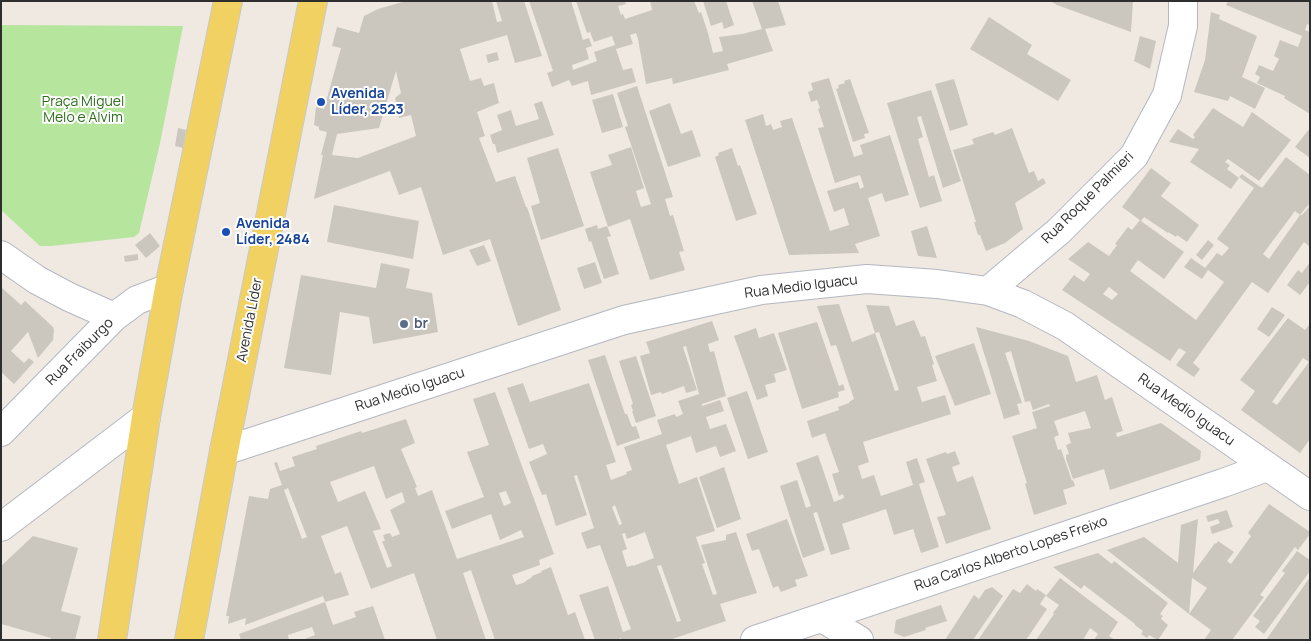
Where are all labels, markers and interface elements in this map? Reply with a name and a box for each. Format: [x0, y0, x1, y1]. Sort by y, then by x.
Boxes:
place label: Avenida Líder, 2523 [331, 86, 404, 118]
park label: Praça Miguel Melo e Alvim [42, 94, 124, 126]
marker: Avenida Líder, 2523 [315, 96, 327, 108]
street label: Rua Roque Palmieri [1038, 148, 1138, 248]
place label: Avenida Líder, 2484 [236, 216, 310, 248]
marker: Avenida Líder, 2484 [220, 226, 232, 238]
street label: Rua Medio Iguacu [743, 272, 859, 302]
street label: Avenida Líder [234, 276, 266, 364]
street label: Rua Fraiburgo [43, 315, 117, 389]
place label: br [414, 316, 428, 332]
marker: br [398, 318, 410, 330]
street label: Rua Medio Iguacu [353, 364, 467, 416]
street label: Rua Medio Iguacu [1134, 370, 1238, 450]
street label: Rua Carlos Alberto Lopes Freixo [912, 513, 1110, 595]

